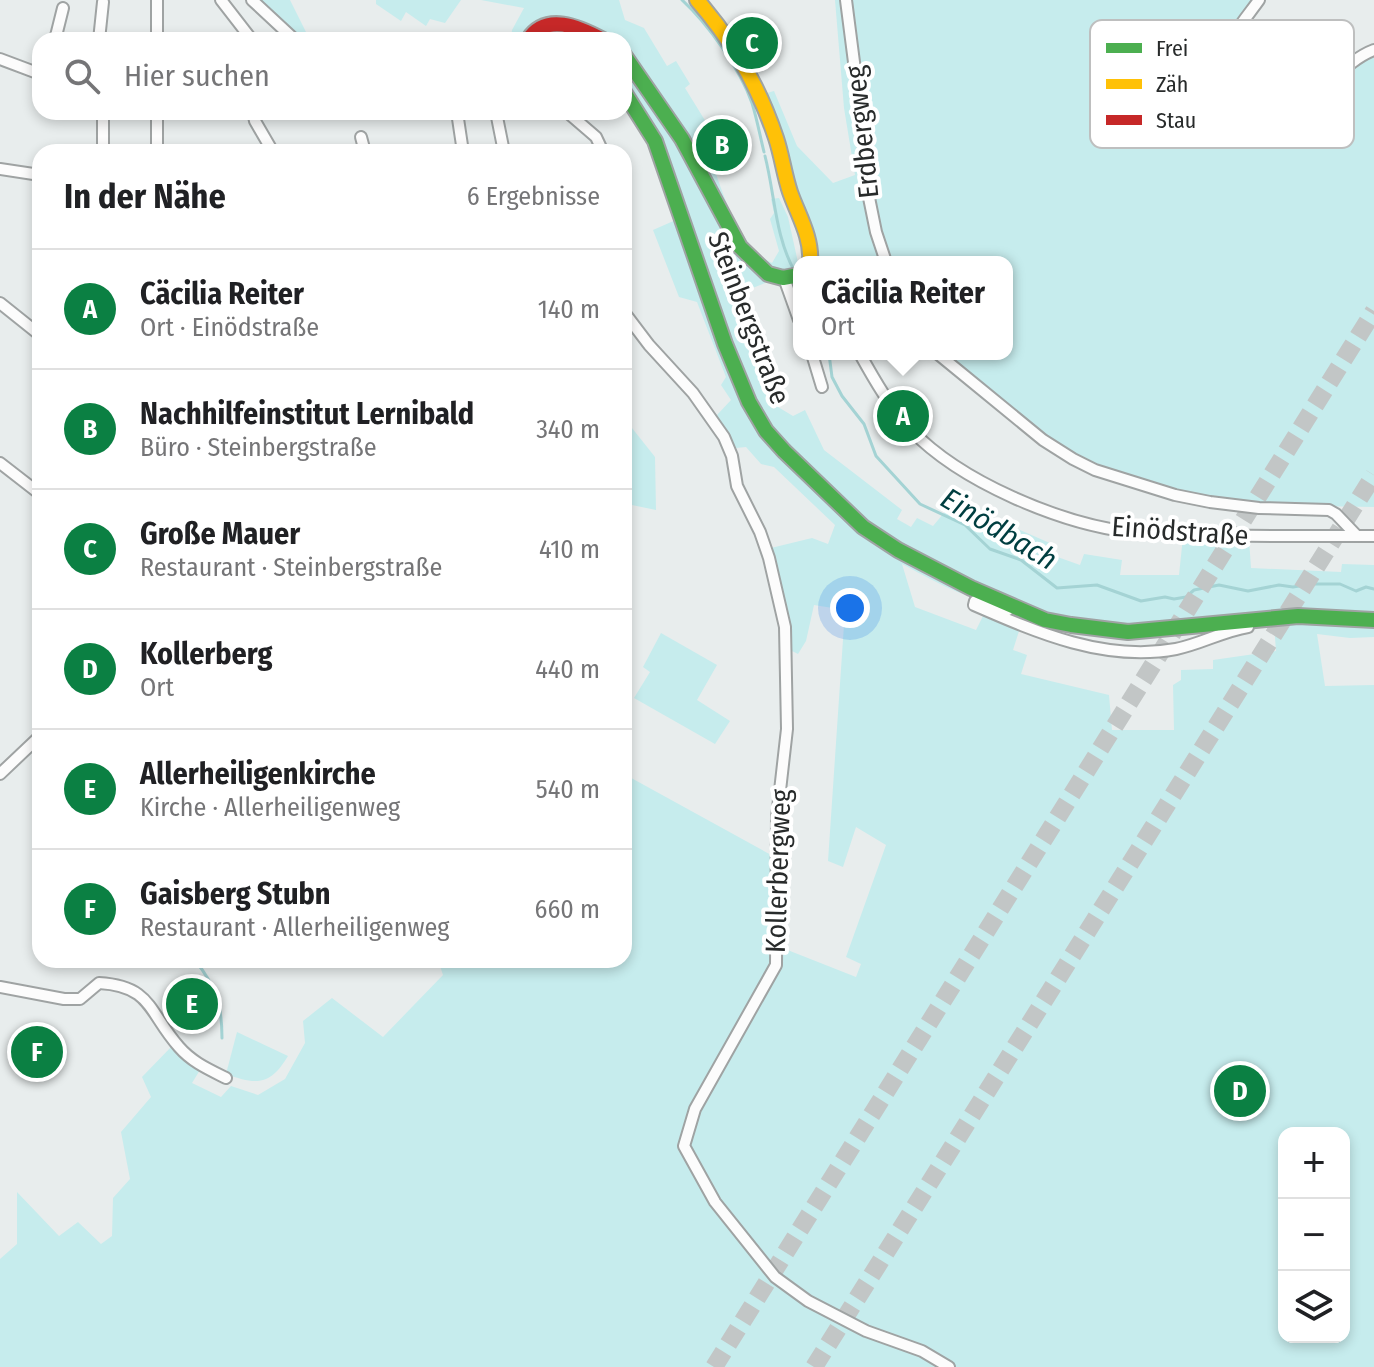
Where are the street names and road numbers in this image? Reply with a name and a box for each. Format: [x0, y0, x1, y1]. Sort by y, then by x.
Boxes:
street label: Erdbergweg [839, 63, 885, 200]
street label: Steinbergstraße [701, 227, 797, 409]
street label: Einödstraße [1110, 510, 1250, 552]
street label: Kollerbergweg [759, 788, 797, 954]

